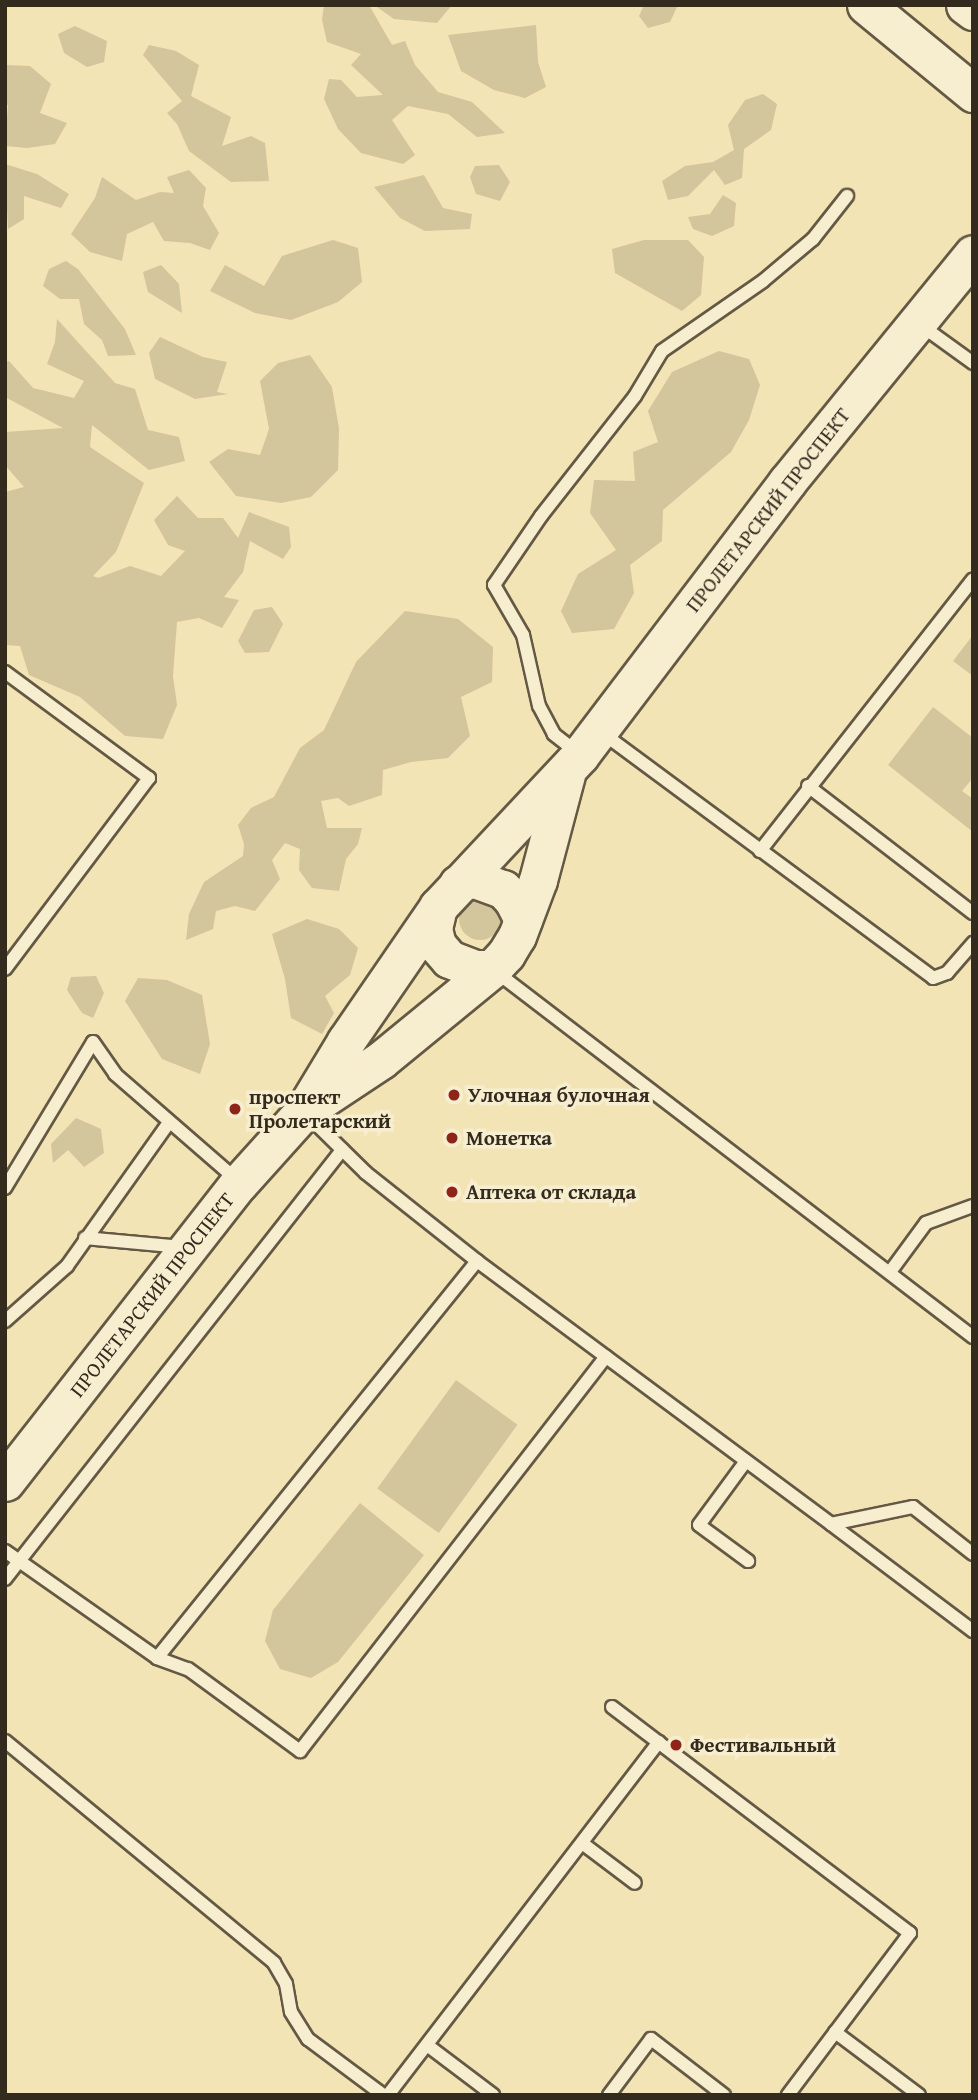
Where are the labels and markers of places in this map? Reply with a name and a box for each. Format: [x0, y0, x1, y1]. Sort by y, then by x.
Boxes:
place label: Улочная булочная [468, 1082, 650, 1108]
place label: проспект Пролетарский [249, 1084, 391, 1134]
marker: Улочная булочная [446, 1087, 462, 1103]
marker: проспект Пролетарский [227, 1101, 243, 1117]
place label: Монетка [466, 1125, 552, 1151]
marker: Монетка [444, 1130, 460, 1146]
place label: Аптека от склада [466, 1179, 636, 1205]
marker: Аптека от склада [444, 1184, 460, 1200]
place label: Фестивальный [690, 1732, 836, 1758]
marker: Фестивальный [668, 1737, 684, 1753]

